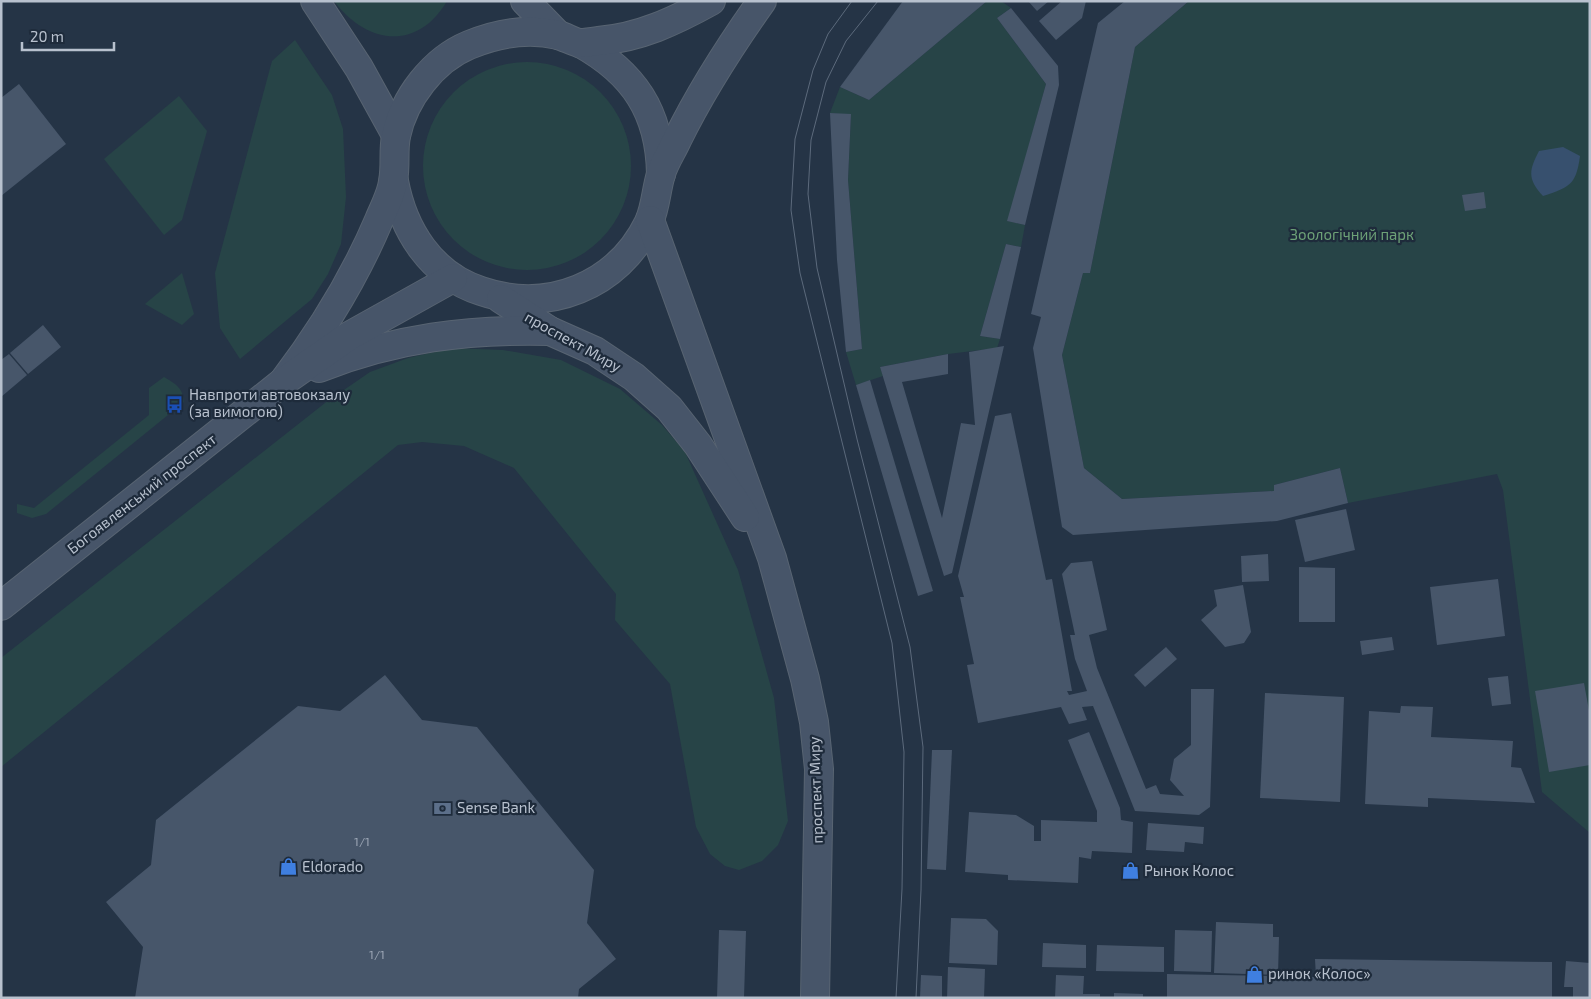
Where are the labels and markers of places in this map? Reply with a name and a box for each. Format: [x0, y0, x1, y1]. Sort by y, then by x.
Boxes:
place label: Навпроти автовокзалу (за вимогою) [189, 385, 350, 420]
bus stop icon: Навпроти автовокзалу (за вимогою) [165, 394, 185, 414]
bank icon: Sense Bank [433, 798, 453, 818]
place label: Sense Bank [457, 798, 535, 816]
shop icon: Eldorado [278, 857, 298, 877]
place label: Eldorado [302, 857, 363, 875]
shop icon: Рынок Колос [1120, 861, 1140, 881]
place label: Рынок Колос [1144, 861, 1234, 879]
shop icon: ринок «Колос» [1244, 964, 1264, 984]
place label: ринок «Колос» [1268, 964, 1371, 982]

